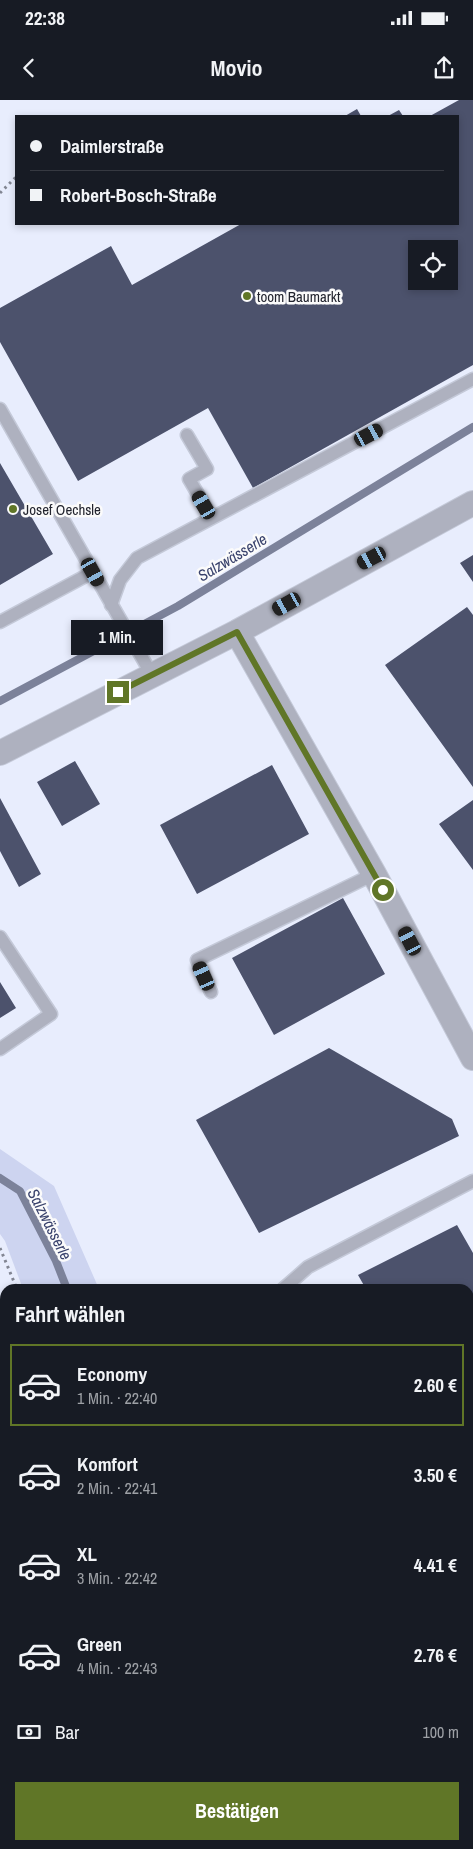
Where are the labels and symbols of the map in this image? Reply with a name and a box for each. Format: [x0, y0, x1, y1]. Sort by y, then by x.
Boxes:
place label: toom Baumarkt [257, 286, 341, 307]
marker: toom Baumarkt [241, 290, 253, 302]
car [352, 421, 385, 449]
car [190, 488, 217, 522]
place label: Josef Oechsle [23, 499, 101, 520]
marker: Josef Oechsle [7, 503, 19, 515]
water label: Salzwässerle [193, 528, 271, 586]
car [355, 544, 388, 572]
car [79, 555, 106, 589]
car [270, 590, 303, 618]
callout: 1 Min. [72, 620, 164, 654]
route end [107, 681, 129, 703]
route start [372, 879, 394, 901]
car [396, 924, 423, 958]
car [191, 959, 216, 993]
water label: Salzwässerle [23, 1185, 77, 1263]

